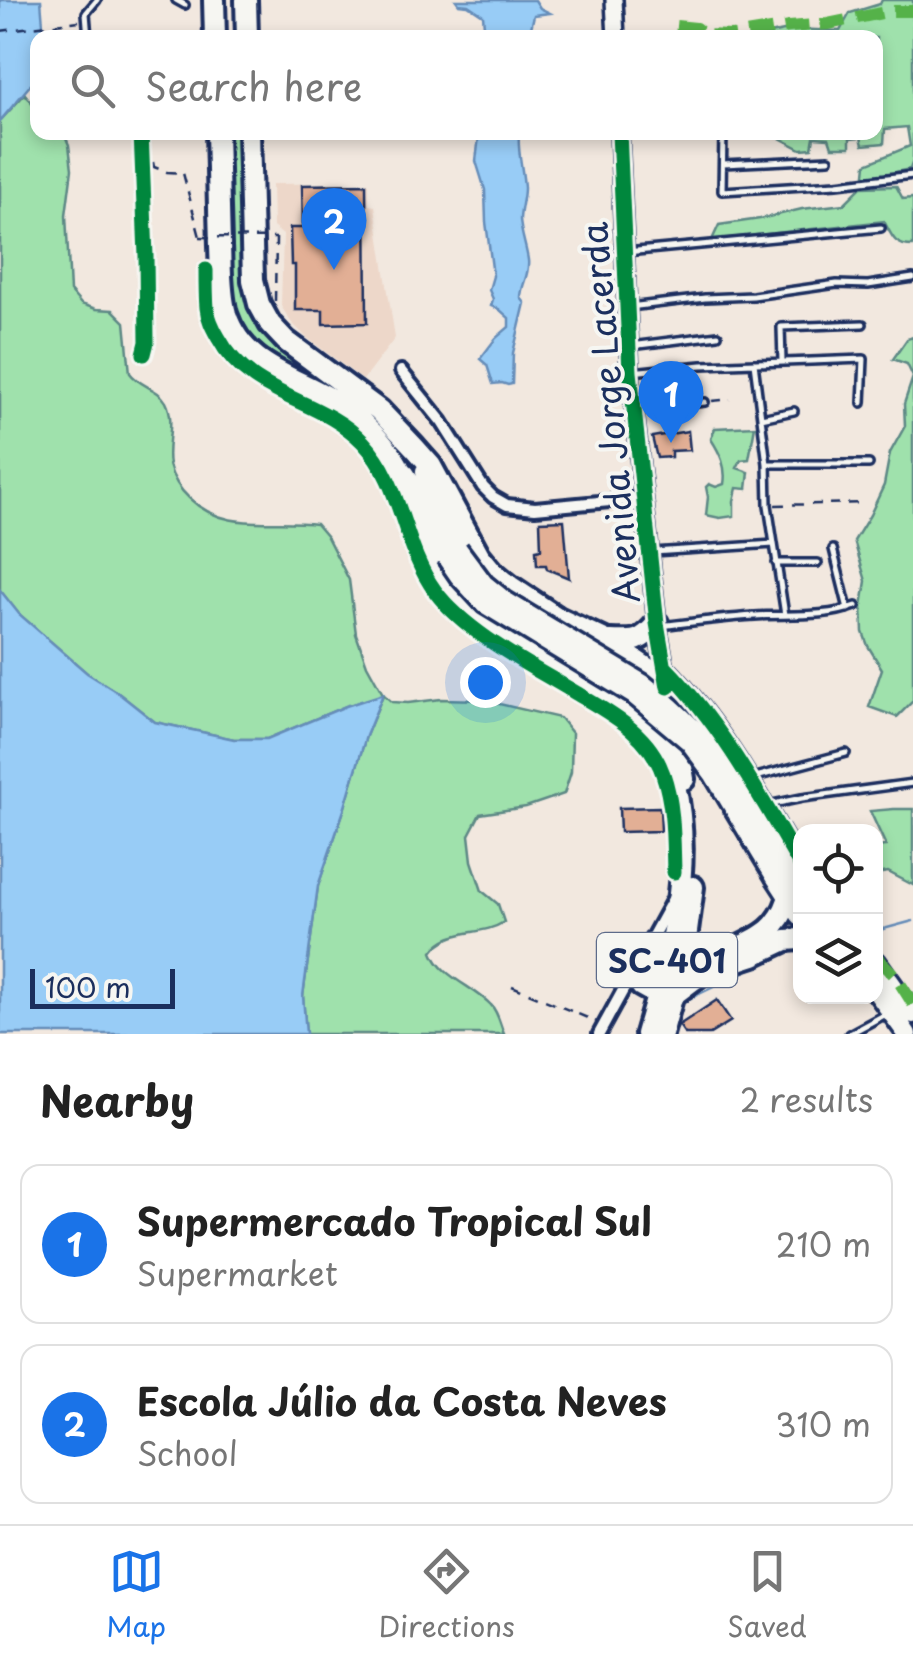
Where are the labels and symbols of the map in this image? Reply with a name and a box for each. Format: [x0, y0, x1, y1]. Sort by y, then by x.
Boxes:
pin: 2 [302, 188, 366, 270]
street label: Avenida Jorge Lacerda [566, 220, 652, 606]
pin: 1 [638, 360, 704, 443]
your location [460, 657, 511, 708]
road number: SC-401 [597, 933, 737, 987]
scale bar [30, 964, 175, 1008]

